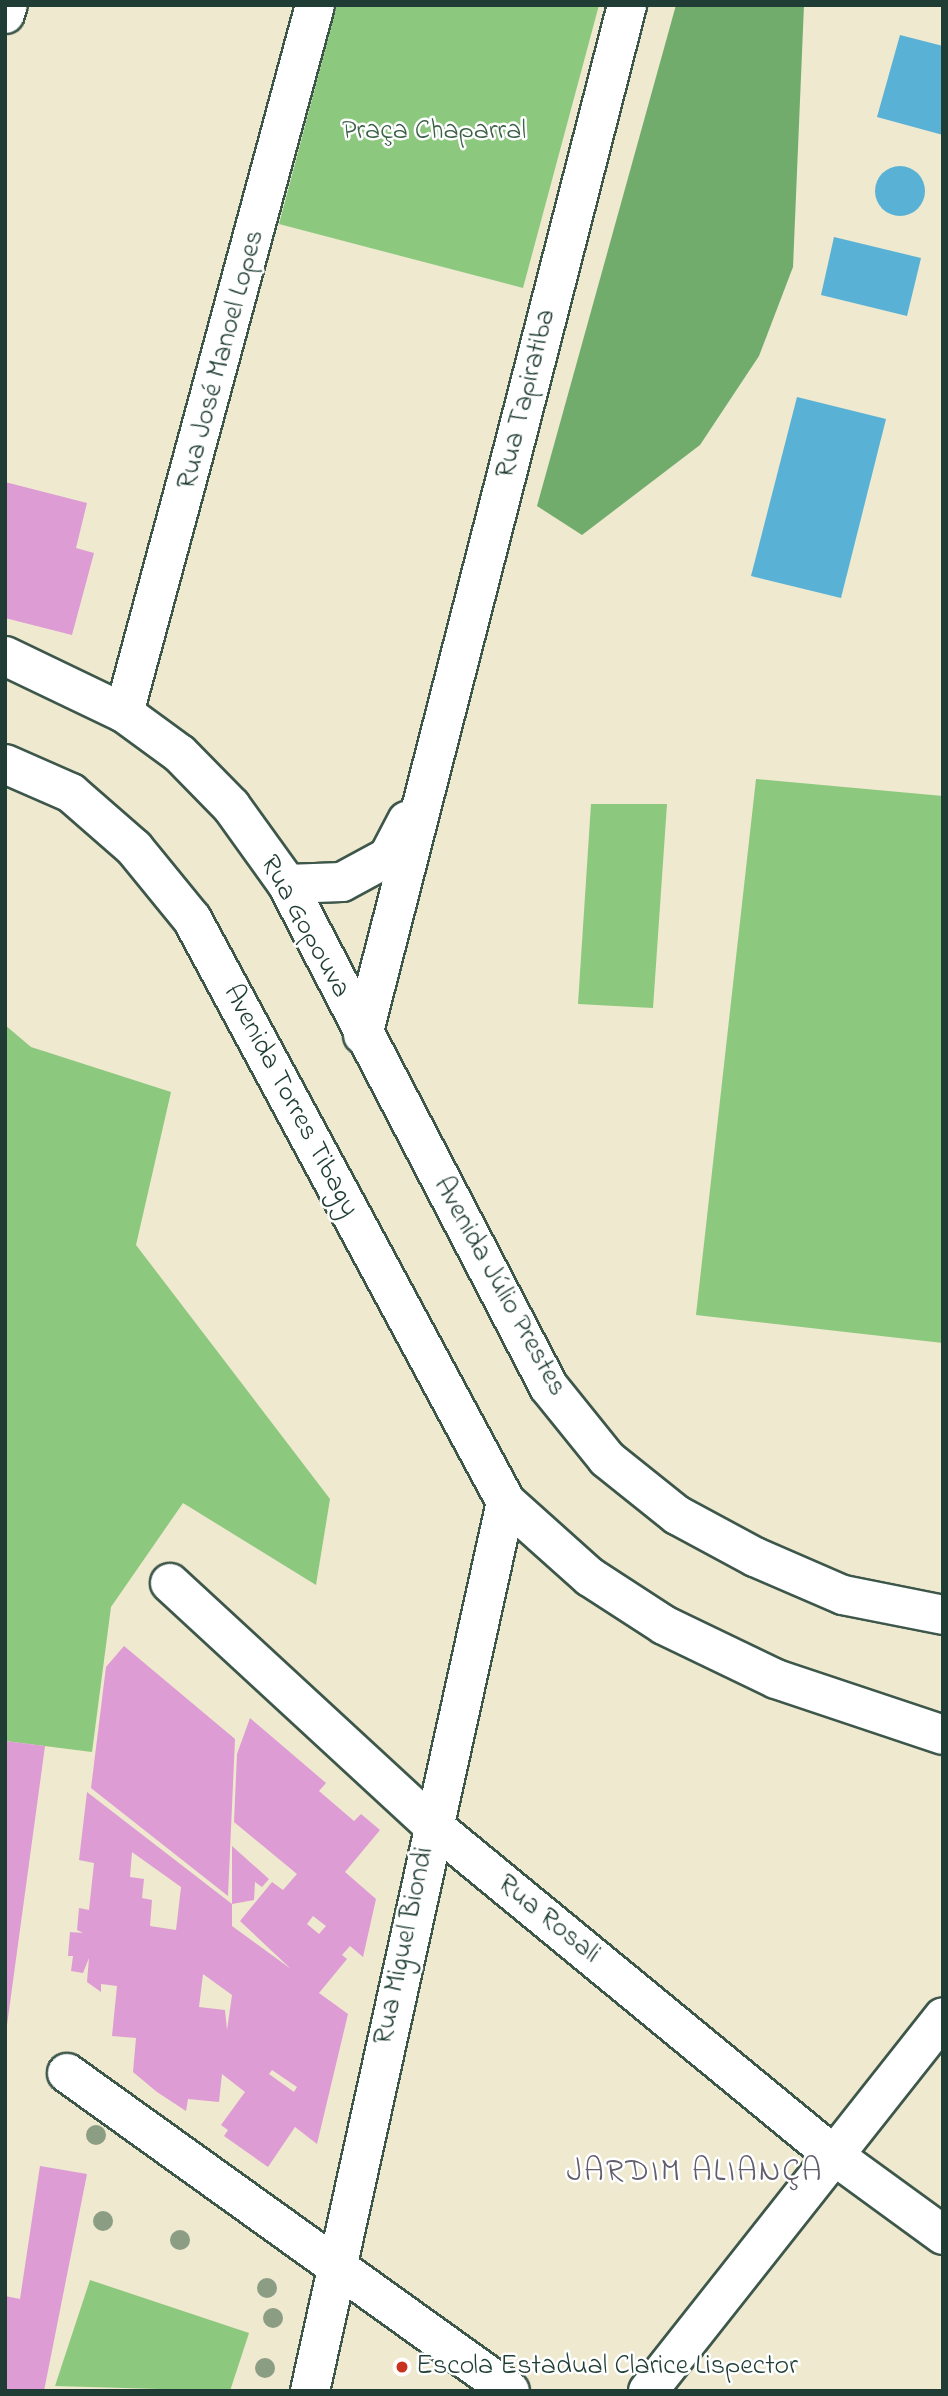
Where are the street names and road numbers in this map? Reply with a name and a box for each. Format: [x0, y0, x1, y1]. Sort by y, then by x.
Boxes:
street label: Rua José Manoel Lopes [171, 227, 273, 493]
street label: Rua Tapiratiba [490, 306, 564, 482]
street label: Rua Gopouva [251, 850, 357, 1004]
street label: Avenida Torres Tibagy [215, 979, 365, 1223]
street label: Avenida Júlio Prestes [425, 1172, 573, 1402]
street label: Rua Miguel Biondi [368, 1844, 442, 2048]
street label: Rua Rosali [490, 1868, 606, 1972]

